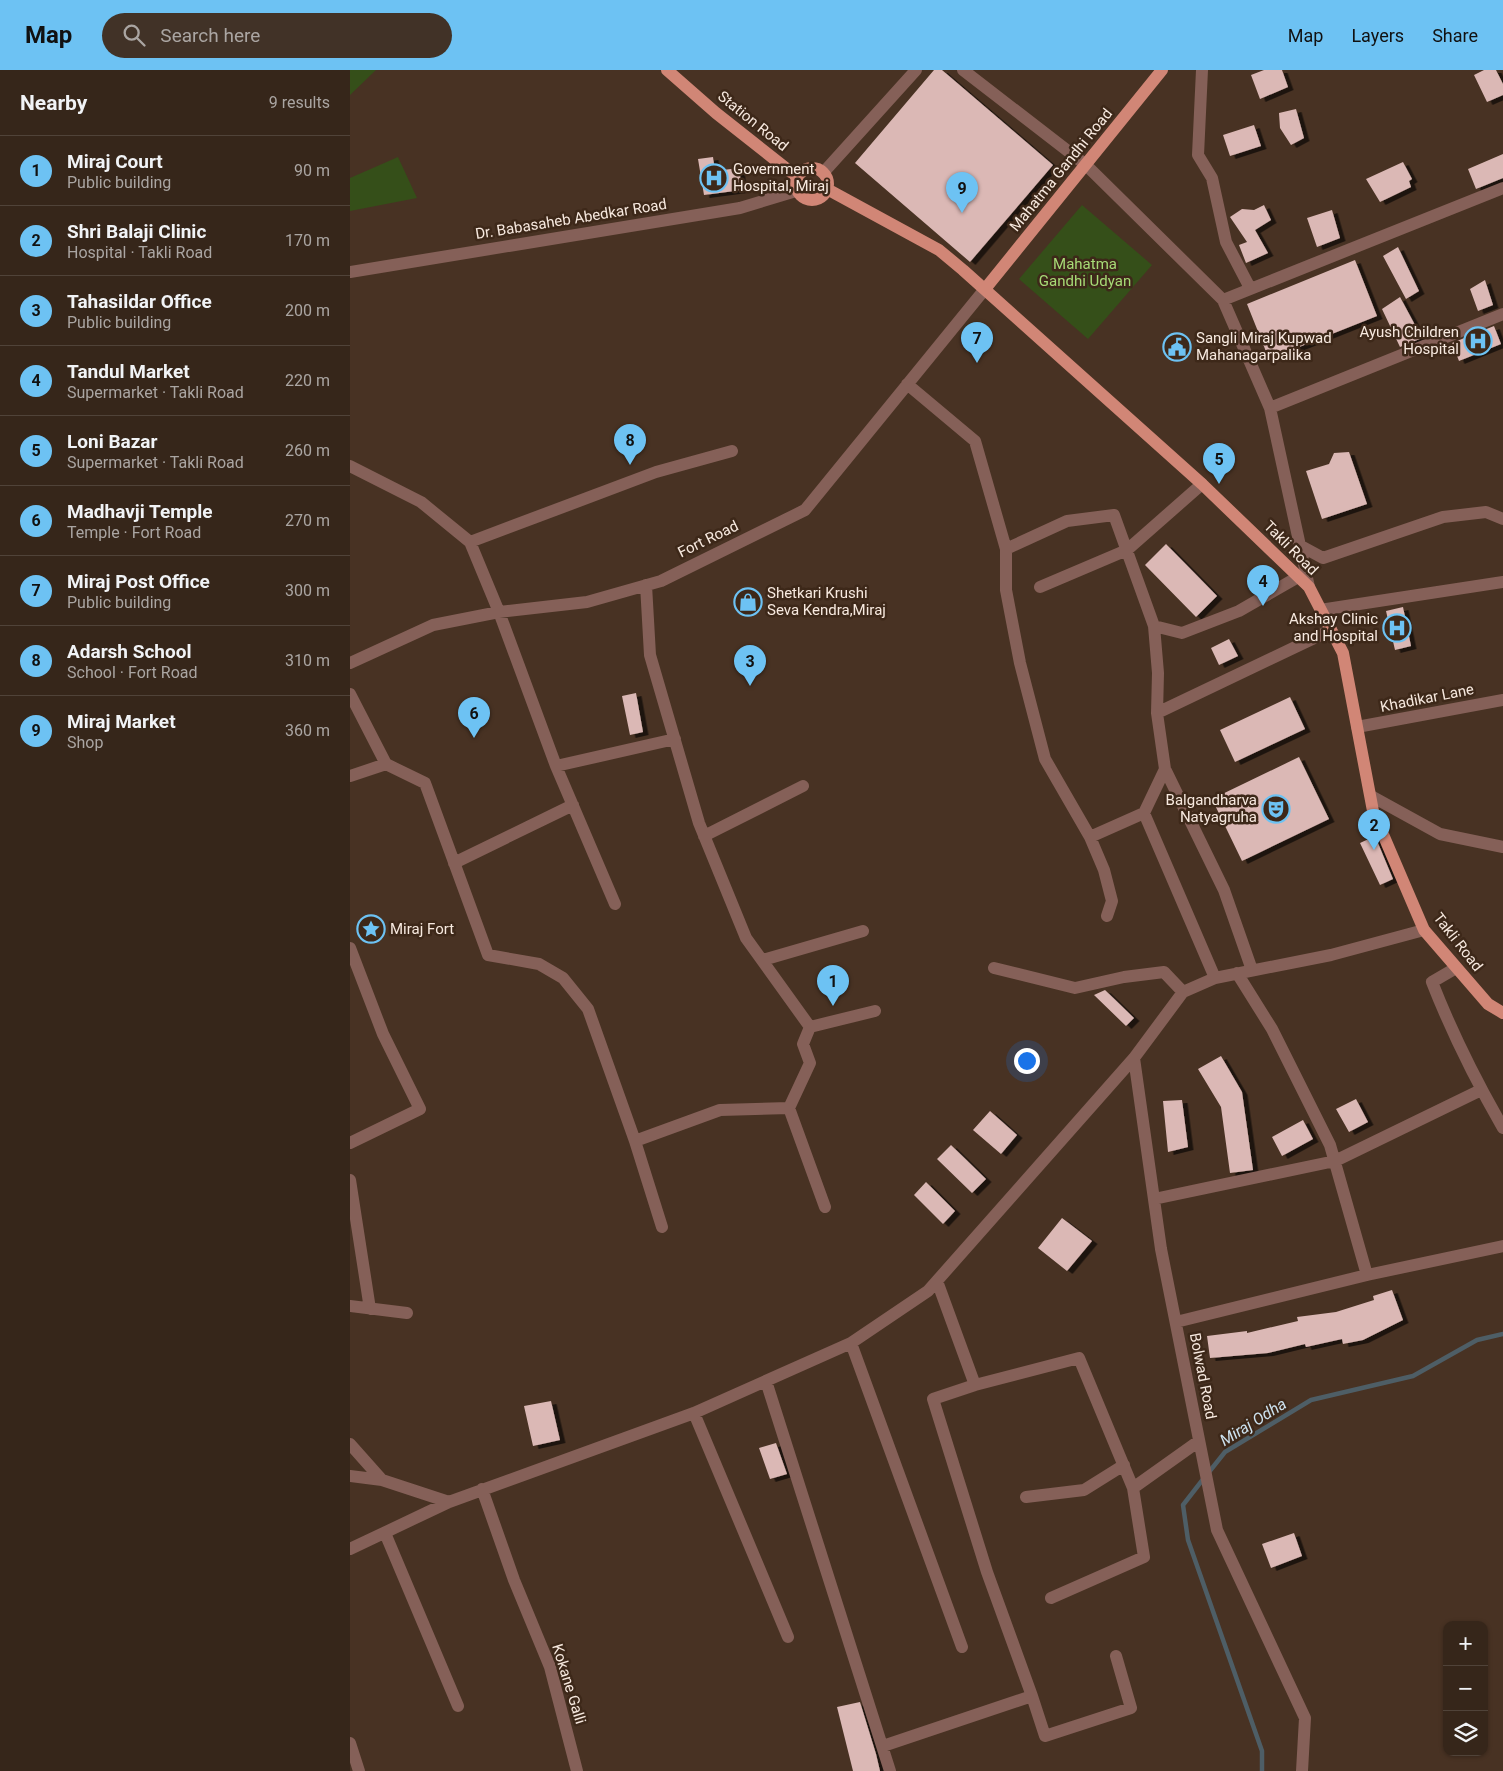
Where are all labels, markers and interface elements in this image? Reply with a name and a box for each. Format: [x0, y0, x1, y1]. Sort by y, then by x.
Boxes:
search box [102, 13, 452, 58]
text: Map [25, 21, 72, 49]
icon: search [120, 21, 148, 49]
text: Search here [160, 24, 260, 47]
text: Map [1288, 25, 1323, 46]
text: Layers [1351, 25, 1404, 46]
text: Share [1432, 25, 1478, 46]
street label: Station Road [714, 87, 792, 155]
text: Nearby [20, 91, 87, 115]
text: 9 results [269, 93, 330, 112]
street label: Mahatma Gandhi Road [1006, 105, 1116, 235]
text: Miraj Court [67, 150, 163, 173]
place label: Government Hospital, Miraj [733, 160, 829, 195]
text: 1 [31, 161, 41, 180]
text: 90 m [294, 161, 330, 180]
hospital icon: Government Hospital, Miraj [699, 163, 729, 193]
pin: 9 [946, 172, 978, 213]
text: Public building [67, 173, 171, 192]
street label: Dr. Babasaheb Abedkar Road [474, 195, 668, 243]
text: Shri Balaji Clinic [67, 220, 206, 243]
text: 2 [31, 231, 41, 250]
text: 170 m [285, 231, 330, 250]
text: Hospital · Takli Road [67, 243, 212, 262]
park label: Mahatma Gandhi Udyan [1039, 255, 1131, 290]
text: Tahasildar Office [67, 290, 212, 313]
text: 3 [31, 301, 41, 320]
text: 200 m [285, 301, 330, 320]
text: Public building [67, 313, 171, 332]
pin: 7 [961, 322, 993, 363]
place label: Ayush Children Hospital [1360, 323, 1459, 358]
hospital icon: Ayush Children Hospital [1463, 326, 1493, 356]
place label: Sangli Miraj Kupwad Mahanagarpalika [1196, 329, 1332, 364]
public building icon: Sangli Miraj Kupwad Mahanagarpalika [1162, 332, 1192, 362]
text: Tandul Market [67, 360, 190, 383]
text: 4 [31, 371, 41, 390]
text: 220 m [285, 371, 330, 390]
text: Supermarket · Takli Road [67, 383, 244, 402]
pin: 8 [614, 424, 646, 465]
text: Loni Bazar [67, 430, 158, 453]
text: 5 [31, 441, 41, 460]
text: 260 m [285, 441, 330, 460]
pin: 5 [1203, 443, 1235, 484]
text: Supermarket · Takli Road [67, 453, 244, 472]
text: Madhavji Temple [67, 500, 213, 523]
text: 6 [31, 511, 41, 530]
text: 270 m [285, 511, 330, 530]
street label: Fort Road [675, 517, 741, 561]
street label: Takli Road [1260, 517, 1322, 579]
text: Temple · Fort Road [67, 523, 201, 542]
pin: 4 [1247, 565, 1279, 606]
text: Miraj Post Office [67, 570, 210, 593]
text: 7 [31, 581, 41, 600]
text: 300 m [285, 581, 330, 600]
place label: Shetkari Krushi Seva Kendra,Miraj [767, 584, 886, 619]
shop icon: Shetkari Krushi Seva Kendra,Miraj [733, 587, 763, 617]
text: Public building [67, 593, 171, 612]
place label: Akshay Clinic and Hospital [1289, 610, 1378, 645]
hospital icon: Akshay Clinic and Hospital [1382, 613, 1412, 643]
text: Adarsh School [67, 640, 191, 663]
pin: 3 [734, 645, 766, 686]
text: 8 [31, 651, 41, 670]
text: 310 m [285, 651, 330, 670]
text: School · Fort Road [67, 663, 197, 682]
street label: Khadikar Lane [1379, 680, 1475, 716]
pin: 6 [458, 697, 490, 738]
text: Miraj Market [67, 710, 176, 733]
text: 9 [31, 721, 41, 740]
text: 360 m [285, 721, 330, 740]
text: Shop [67, 733, 103, 752]
place label: Balgandharva Natyagruha [1166, 791, 1257, 826]
theatre icon: Balgandharva Natyagruha [1261, 794, 1291, 824]
pin: 2 [1358, 809, 1390, 850]
street label: Takli Road [1430, 909, 1486, 975]
place icon: Miraj Fort [356, 914, 386, 944]
place label: Miraj Fort [390, 920, 454, 938]
pin: 1 [817, 965, 849, 1006]
your location [1014, 1048, 1040, 1074]
street label: Bolwad Road [1186, 1331, 1220, 1421]
water label: Miraj Odha [1216, 1394, 1290, 1450]
map controls [1443, 1621, 1488, 1756]
button: + [1443, 1621, 1488, 1666]
street label: Kokane Galli [548, 1642, 590, 1726]
button: − [1443, 1666, 1488, 1711]
button: layers [1443, 1711, 1488, 1756]

